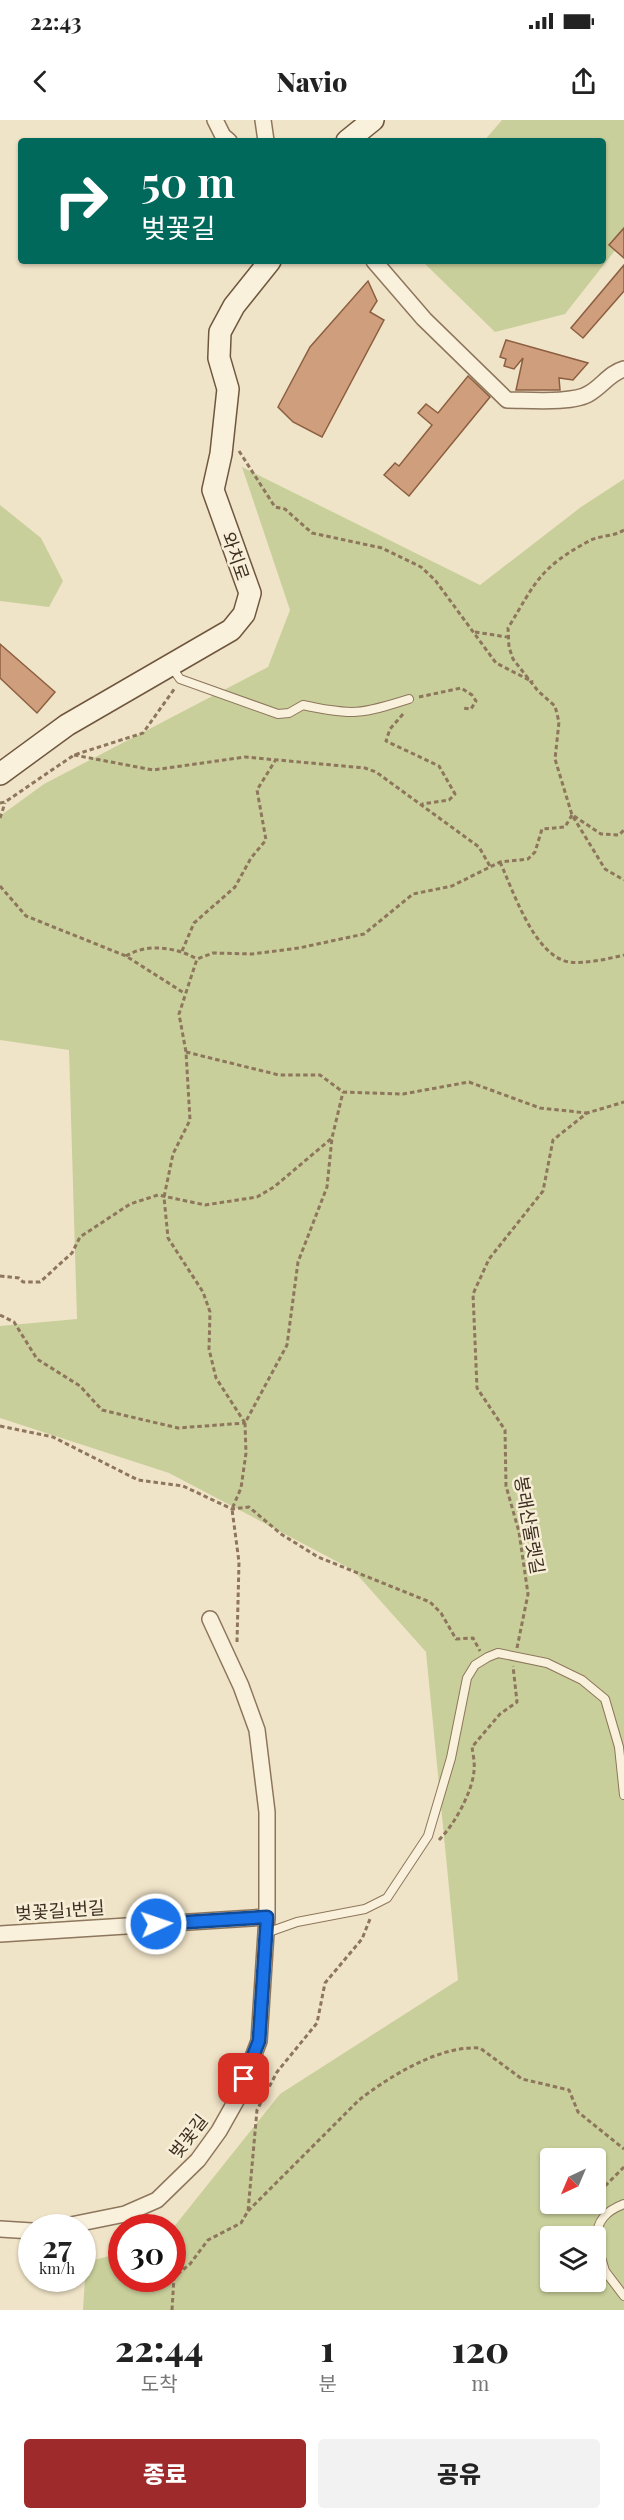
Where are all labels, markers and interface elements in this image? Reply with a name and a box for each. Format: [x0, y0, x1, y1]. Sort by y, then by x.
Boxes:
text: 22:43 [30, 6, 81, 36]
text: Navio [277, 63, 347, 99]
icon: back [24, 65, 57, 98]
icon: share [567, 65, 600, 98]
text: 50 m [141, 153, 235, 209]
icon: right [42, 162, 120, 240]
text: 벚꽃길 [141, 209, 216, 245]
street label: 와치로 [217, 529, 255, 583]
street label: 봉래산둘렛길 [510, 1474, 550, 1576]
position arrow [124, 1892, 188, 1956]
street label: 벚꽃길1번길 [15, 1895, 105, 1925]
pin [218, 2053, 269, 2104]
icon: arrive [227, 2062, 260, 2095]
street label: 벚꽃길 [163, 2109, 213, 2163]
north arrow [540, 2148, 606, 2214]
map controls [540, 2148, 606, 2292]
speed limit sign: 30 [108, 2214, 186, 2292]
text: 27 [42, 2226, 72, 2266]
button: layers [540, 2226, 606, 2292]
text: km/h [39, 2258, 75, 2278]
text: 22:44 [115, 2323, 203, 2371]
text: 1 [321, 2323, 335, 2371]
text: 120 [452, 2324, 509, 2372]
text: 도착 [141, 2369, 178, 2396]
text: 분 [318, 2369, 337, 2396]
text: m [472, 2369, 489, 2396]
button: 종료 [24, 2439, 306, 2508]
button: 공유 [318, 2439, 600, 2508]

